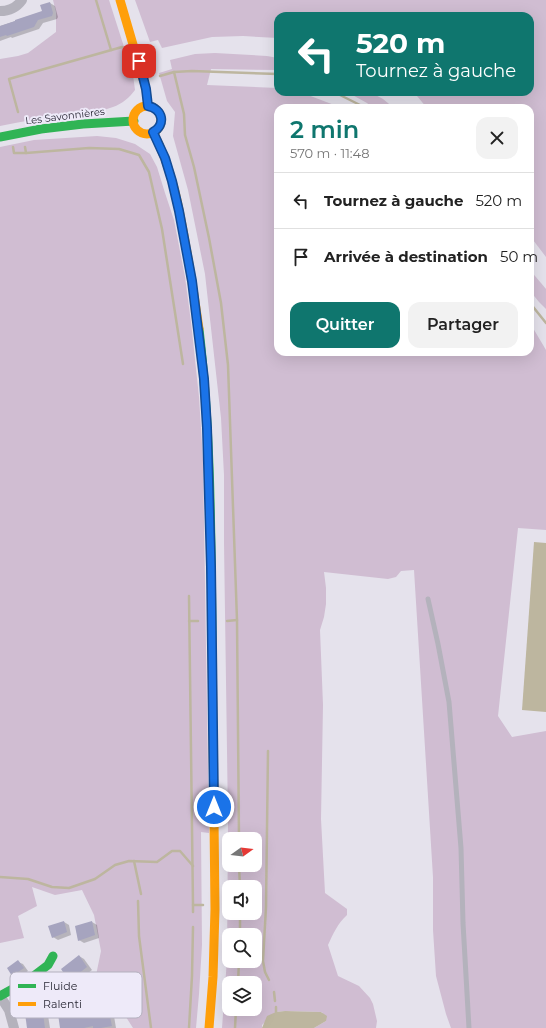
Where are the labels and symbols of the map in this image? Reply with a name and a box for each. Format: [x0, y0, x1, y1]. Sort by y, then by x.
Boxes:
pin [122, 44, 156, 78]
street label: Les Savonnières [25, 105, 106, 127]
position arrow [193, 786, 235, 828]
north arrow [222, 832, 262, 872]
legend [10, 972, 142, 1018]
text: Fluide [43, 979, 78, 993]
text: Ralenti [43, 997, 82, 1011]

